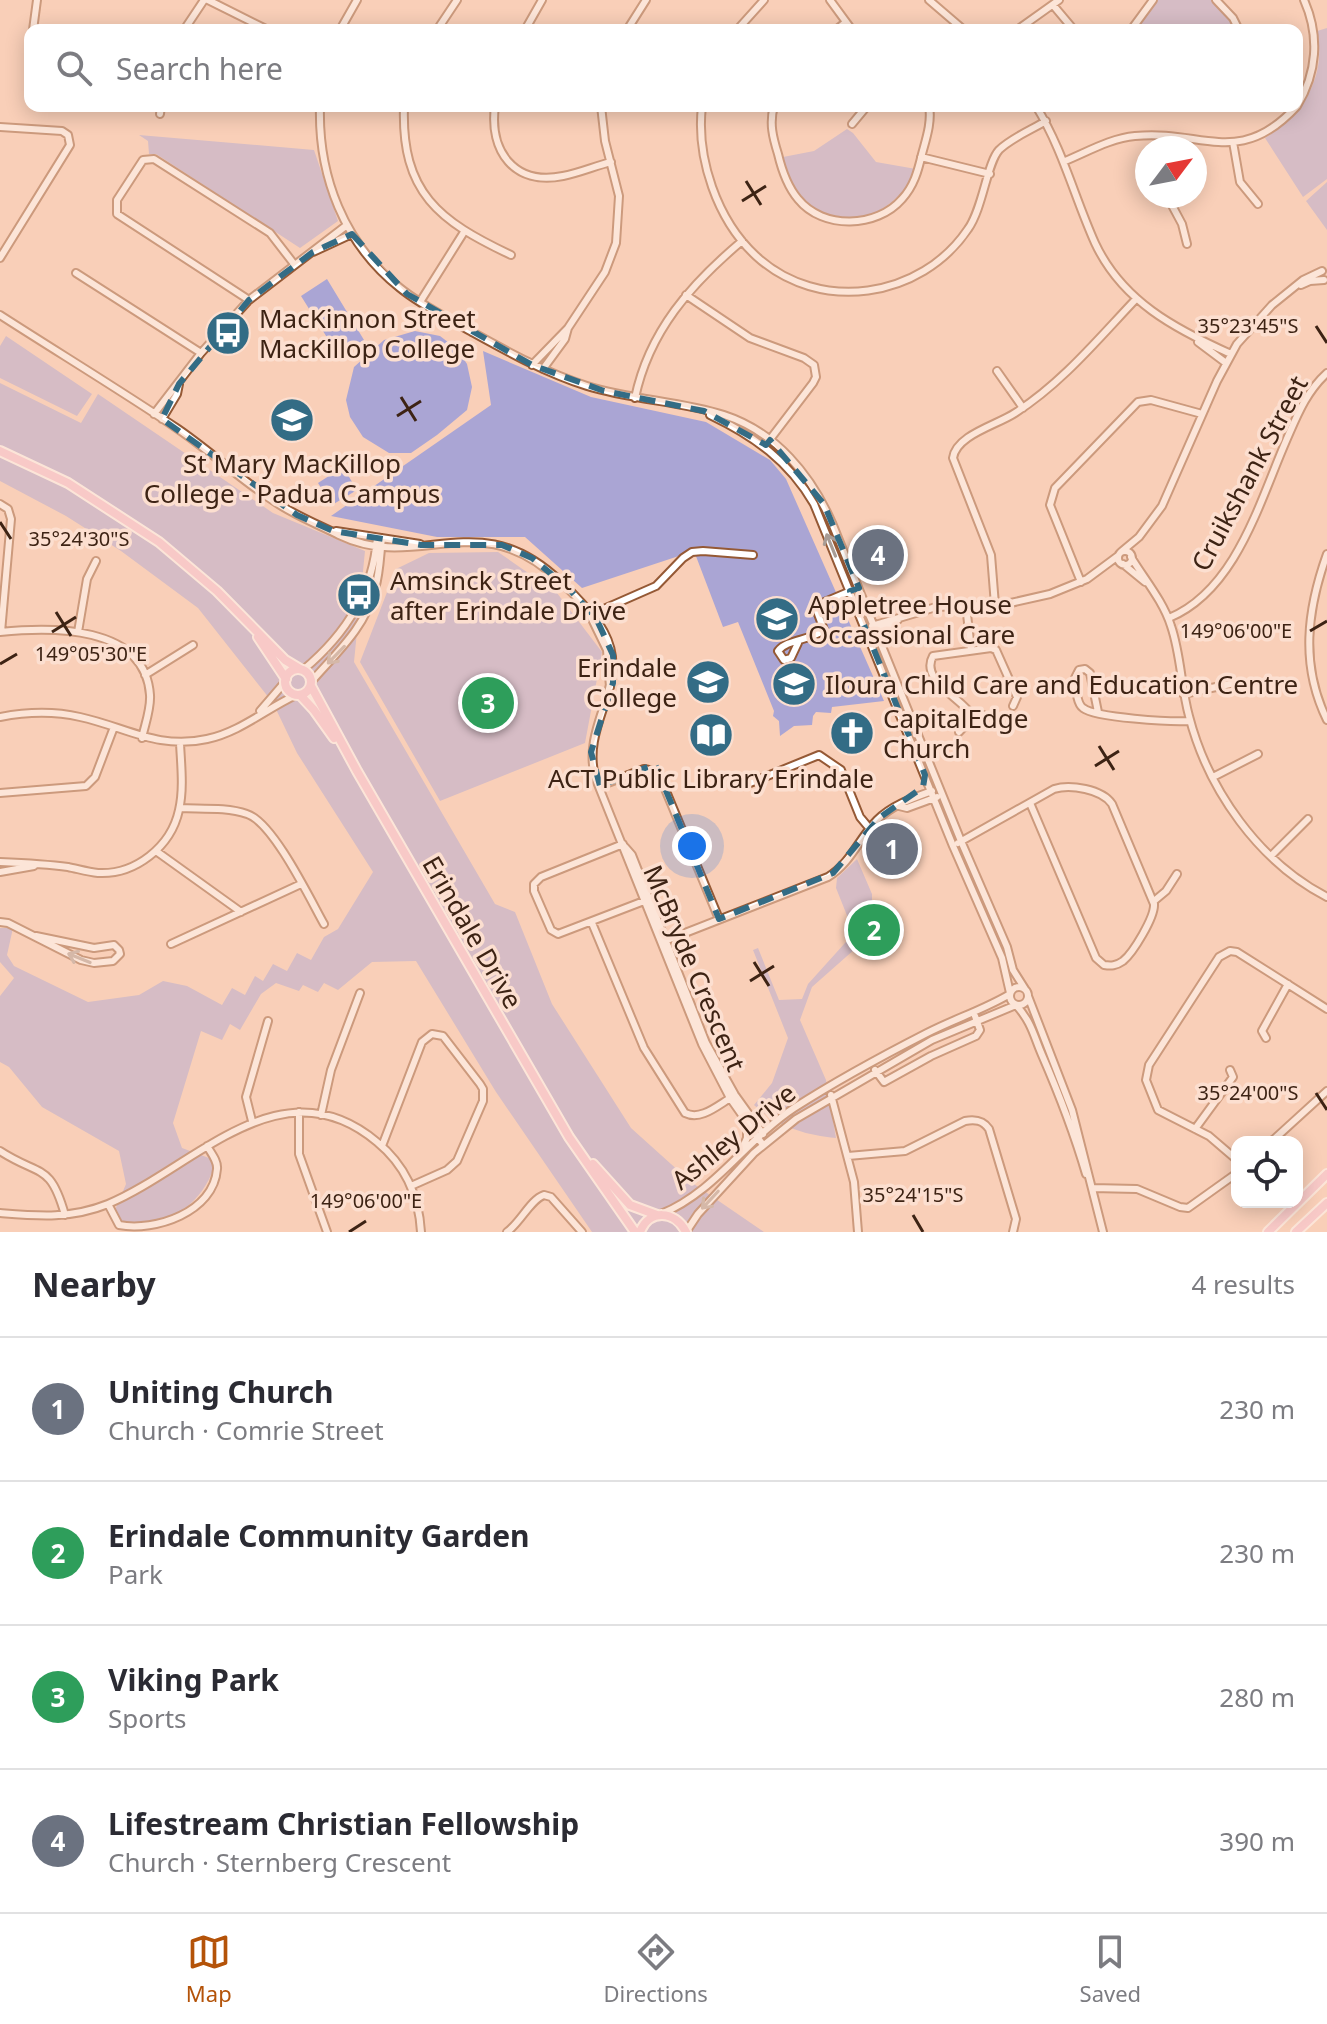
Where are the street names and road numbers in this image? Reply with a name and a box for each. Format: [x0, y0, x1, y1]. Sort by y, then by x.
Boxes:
street label: Cruikshank Street [1182, 369, 1316, 577]
street label: Erindale Drive [415, 849, 531, 1015]
street label: McBryde Crescent [635, 859, 755, 1077]
street label: Ashley Drive [663, 1075, 803, 1197]

